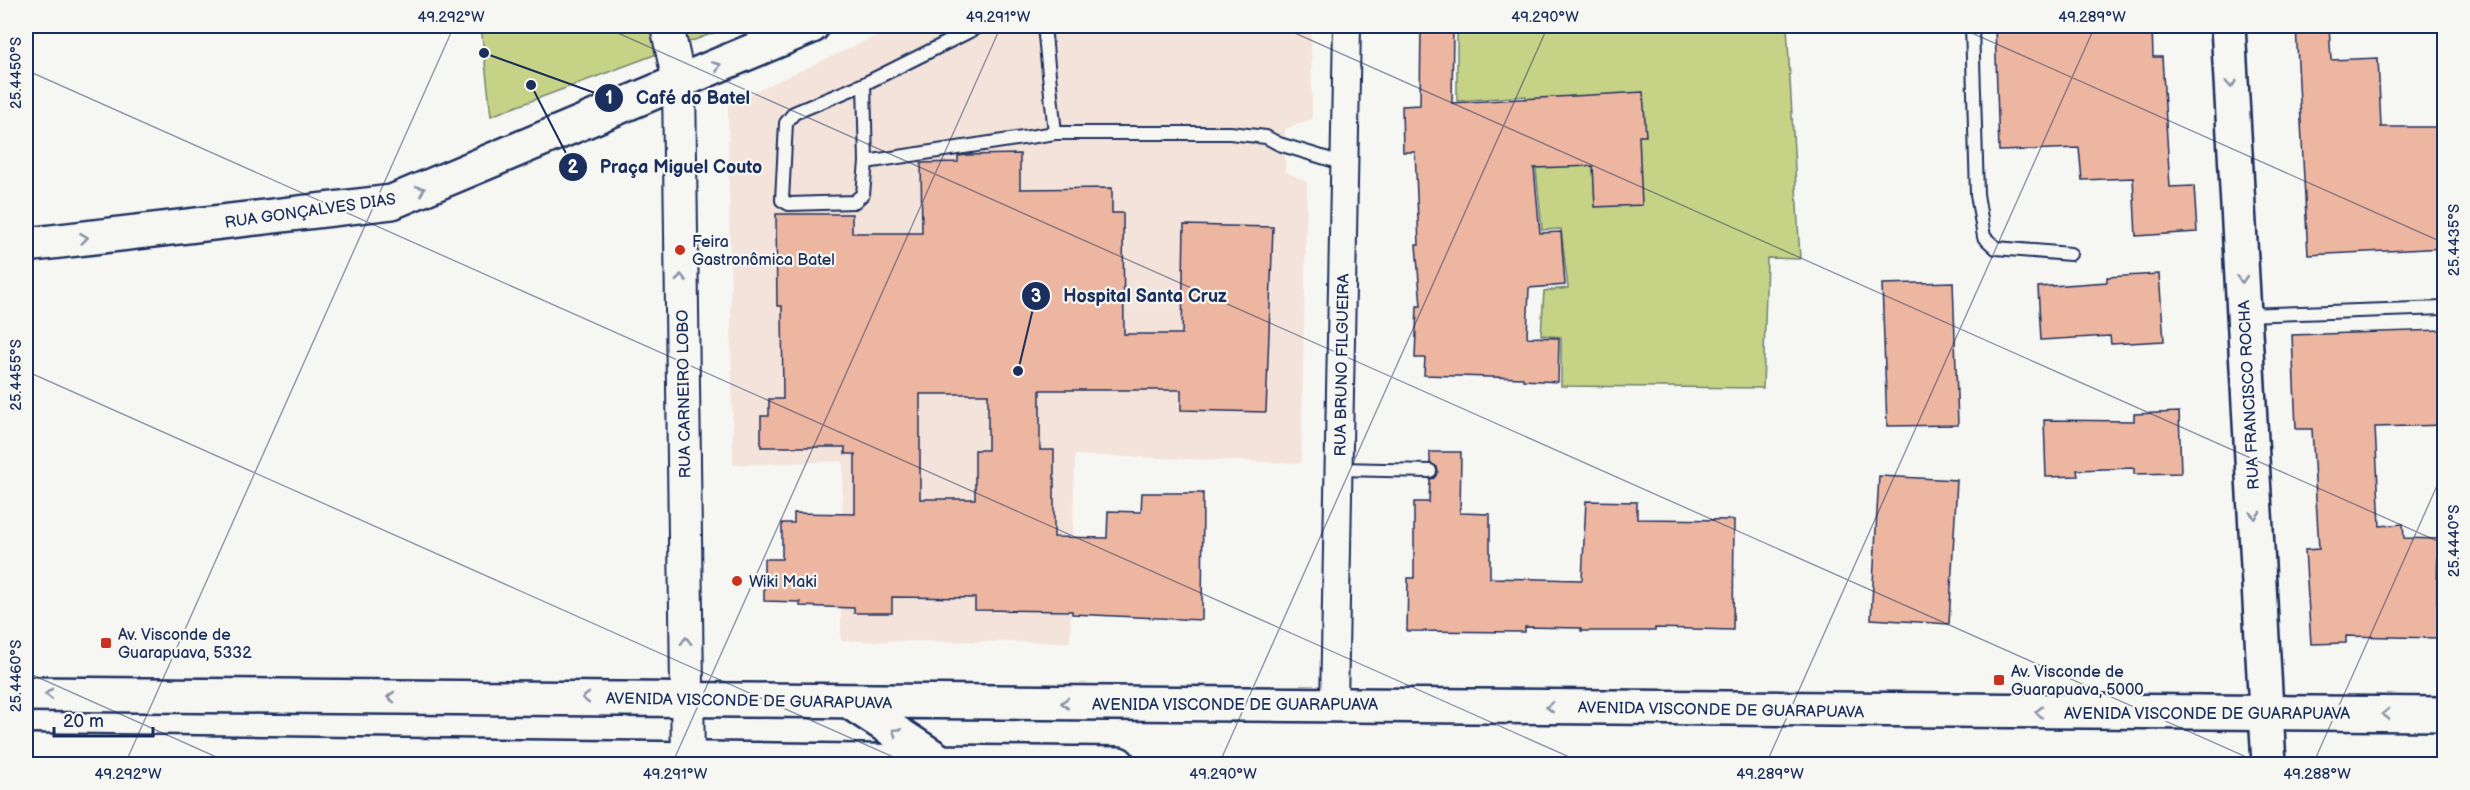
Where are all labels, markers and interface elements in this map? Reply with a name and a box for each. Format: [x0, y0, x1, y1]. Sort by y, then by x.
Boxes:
text: 49.292°W [417, 8, 485, 27]
text: 49.291°W [966, 8, 1031, 27]
text: 49.290°W [1511, 8, 1579, 27]
text: 49.289°W [2058, 8, 2126, 27]
text: 25.4450°S [7, 37, 26, 109]
one-way arrow [711, 61, 722, 73]
one-way arrow [2225, 79, 2238, 88]
callout: Café do Batel [594, 80, 762, 116]
text: 1 [605, 88, 613, 109]
text: Café do Batel [636, 88, 750, 109]
callout: Praça Miguel Couto [558, 149, 774, 185]
text: 2 [568, 157, 579, 178]
text: Praça Miguel Couto [600, 157, 762, 178]
one-way arrow [415, 185, 426, 197]
street label: RUA GONÇALVES DIAS [223, 190, 397, 233]
text: 25.4435°S [2445, 204, 2464, 276]
one-way arrow [79, 233, 88, 245]
place label: Feira Gastronômica Batel [692, 233, 835, 270]
marker: Feira Gastronômica Batel [673, 243, 687, 257]
one-way arrow [675, 273, 688, 282]
street label: RUA BRUNO FILGUEIRA [1331, 273, 1354, 457]
one-way arrow [2235, 274, 2248, 283]
callout: Hospital Santa Cruz [1021, 278, 1239, 314]
text: 3 [1031, 286, 1041, 307]
text: Hospital Santa Cruz [1063, 286, 1227, 307]
street label: RUA FRANCISCO ROCHA [2235, 300, 2264, 490]
street label: RUA CARNEIRO LOBO [674, 309, 695, 479]
text: 25.4455°S [7, 339, 26, 411]
text: 25.4440°S [2445, 505, 2464, 577]
one-way arrow [2248, 511, 2261, 520]
place label: Wiki Maki [749, 573, 817, 592]
marker: Wiki Maki [730, 574, 744, 588]
place label: Av. Visconde de Guarapuava, 5332 [118, 626, 252, 663]
marker: Av. Visconde de Guarapuava, 5332 [99, 636, 113, 650]
one-way arrow [680, 636, 692, 645]
text: 25.4460°S [7, 640, 26, 712]
place label: Av. Visconde de Guarapuava, 5000 [2011, 663, 2144, 700]
marker: Av. Visconde de Guarapuava, 5000 [1992, 673, 2006, 687]
one-way arrow [44, 688, 53, 700]
street label: AVENIDA VISCONDE DE GUARAPUAVA [606, 690, 892, 713]
one-way arrow [386, 691, 395, 703]
one-way arrow [581, 692, 590, 704]
street label: AVENIDA VISCONDE DE GUARAPUAVA [1092, 696, 1378, 715]
one-way arrow [1061, 697, 1070, 709]
street label: AVENIDA VISCONDE DE GUARAPUAVA [1578, 699, 1864, 722]
scale bar [54, 700, 153, 738]
one-way arrow [1546, 701, 1555, 713]
street label: AVENIDA VISCONDE DE GUARAPUAVA [2064, 705, 2350, 724]
one-way arrow [2035, 706, 2044, 718]
one-way arrow [2382, 708, 2391, 720]
text: 20 m [63, 711, 104, 732]
one-way arrow [891, 728, 902, 739]
text: 49.292°W [94, 765, 162, 784]
text: 49.291°W [643, 765, 708, 784]
text: 49.290°W [1189, 765, 1257, 784]
text: 49.289°W [1736, 765, 1804, 784]
text: 49.288°W [2283, 765, 2351, 784]

